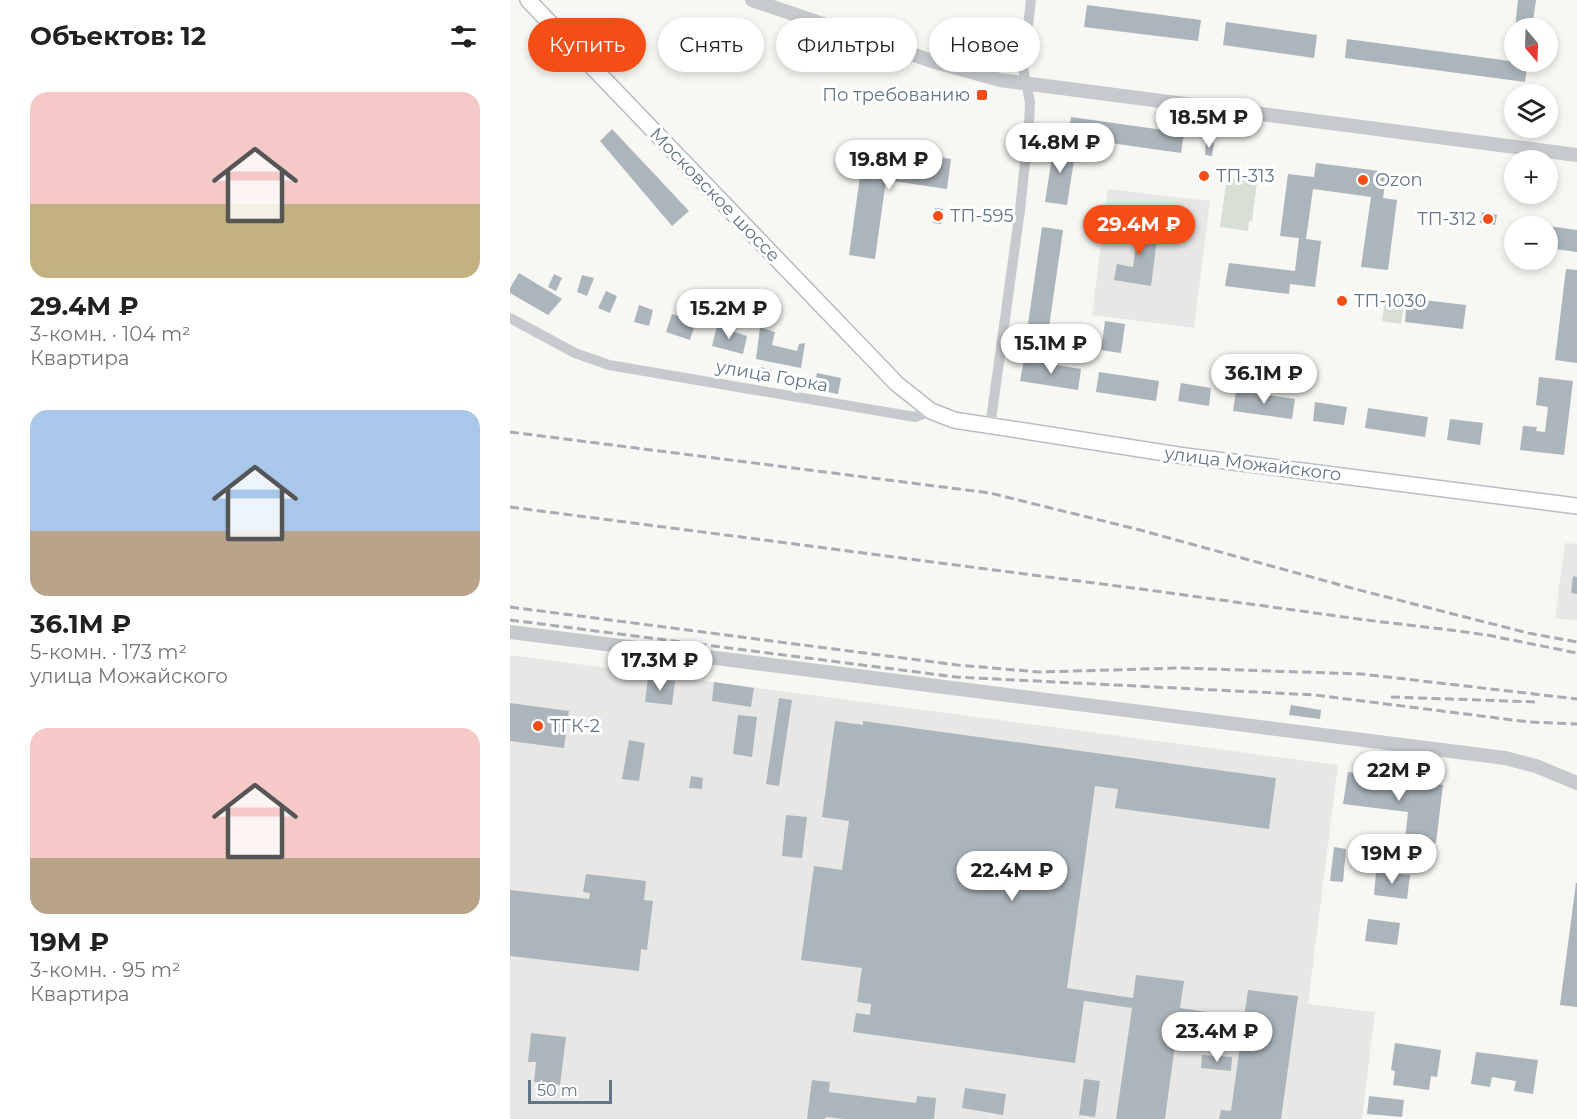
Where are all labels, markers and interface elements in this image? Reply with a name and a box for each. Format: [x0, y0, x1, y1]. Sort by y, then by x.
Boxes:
chip: Купить [528, 18, 646, 72]
chip: Снять [658, 18, 764, 72]
chip: Фильтры [776, 18, 917, 72]
chip: Новое [929, 18, 1040, 72]
north arrow [1504, 18, 1558, 72]
map controls [1504, 18, 1558, 270]
text: Объектов: 12 [30, 20, 206, 52]
icon: filters [447, 20, 480, 53]
place label: По требованию [822, 84, 970, 106]
button: layers [1504, 84, 1558, 138]
marker: По требованию [975, 88, 989, 102]
pin: 18.5M ₽ [1154, 98, 1264, 149]
text: 18.5M ₽ [1170, 105, 1248, 129]
street label: Московское шоссе [645, 123, 785, 267]
pin: 14.8M ₽ [1005, 123, 1115, 174]
text: 14.8M ₽ [1020, 130, 1100, 154]
icon: home [201, 131, 309, 239]
pin: 19.8M ₽ [834, 140, 944, 191]
text: 19.8M ₽ [849, 147, 929, 171]
button: + [1504, 150, 1558, 204]
place label: ТП-313 [1216, 165, 1275, 187]
marker: ТП-313 [1197, 169, 1211, 183]
place label: Ozon [1375, 169, 1423, 191]
marker: Ozon [1356, 173, 1370, 187]
place label: ТП-595 [950, 205, 1014, 227]
pin: 29.4M ₽ [1084, 205, 1194, 256]
place label: ТП-312 [1417, 208, 1476, 230]
marker: ТП-595 [931, 209, 945, 223]
text: 29.4M ₽ [1097, 212, 1181, 236]
marker: ТП-312 [1481, 212, 1495, 226]
button: − [1504, 216, 1558, 270]
pin: 15.2M ₽ [674, 289, 784, 340]
text: 29.4M ₽ [30, 290, 139, 322]
place label: ТП-1030 [1354, 290, 1426, 312]
marker: ТП-1030 [1335, 294, 1349, 308]
text: 15.2M ₽ [690, 296, 768, 320]
text: 3-комн. · 104 m² [30, 322, 191, 346]
pin: 15.1M ₽ [996, 324, 1106, 375]
text: 15.1M ₽ [1015, 331, 1087, 355]
text: Квартира [30, 346, 130, 370]
pin: 36.1M ₽ [1209, 354, 1319, 405]
street label: улица Горка [713, 355, 830, 397]
text: 36.1M ₽ [1225, 361, 1303, 385]
street label: улица Можайского [1162, 442, 1343, 486]
icon: home [201, 449, 309, 557]
text: 36.1M ₽ [30, 608, 131, 640]
text: 5-комн. · 173 m² [30, 640, 187, 664]
pin: 17.3M ₽ [605, 641, 715, 692]
text: 17.3M ₽ [622, 648, 698, 672]
text: улица Можайского [30, 664, 228, 688]
place label: ТГК-2 [550, 715, 600, 737]
marker: ТГК-2 [531, 719, 545, 733]
pin: 22M ₽ [1357, 751, 1441, 802]
text: 22M ₽ [1367, 758, 1431, 782]
icon: home [201, 767, 309, 875]
pin: 19M ₽ [1350, 834, 1434, 885]
text: 19M ₽ [1362, 841, 1422, 865]
pin: 22.4M ₽ [957, 851, 1067, 902]
text: 22.4M ₽ [970, 858, 1054, 882]
text: 19M ₽ [30, 926, 109, 958]
text: 3-комн. · 95 m² [30, 958, 181, 982]
text: Квартира [30, 982, 130, 1006]
pin: 23.4M ₽ [1162, 1012, 1272, 1063]
text: 23.4M ₽ [1176, 1019, 1258, 1043]
scale bar [528, 1077, 612, 1104]
text: 50 m [537, 1081, 578, 1100]

